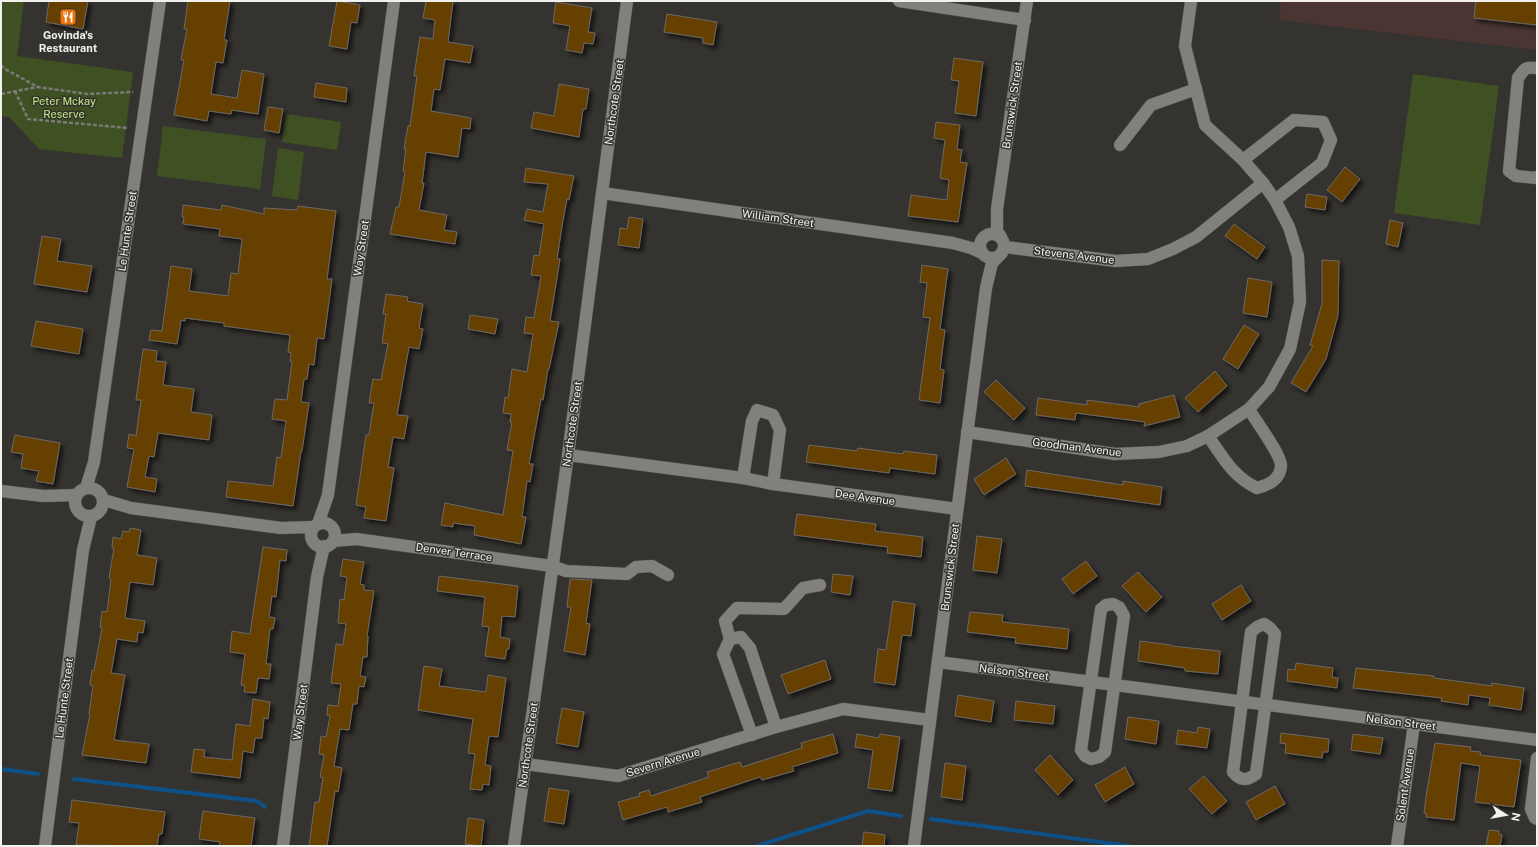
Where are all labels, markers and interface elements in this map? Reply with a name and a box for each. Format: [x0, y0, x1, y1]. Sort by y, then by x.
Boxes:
restaurant icon: Govinda's Restaurant [58, 7, 78, 27]
place label: Govinda's Restaurant [39, 29, 98, 54]
street label: Northcote Street [602, 58, 626, 146]
street label: Brunswick Street [1000, 61, 1024, 149]
park label: Peter Mckay Reserve [32, 95, 96, 120]
street label: Le Hunte Street [115, 190, 139, 272]
street label: William Street [741, 207, 815, 229]
street label: Way Street [351, 219, 371, 277]
street label: Stevens Avenue [1033, 244, 1115, 266]
street label: Northcote Street [560, 380, 584, 468]
street label: Goodman Avenue [1032, 436, 1122, 458]
street label: Dee Avenue [834, 487, 896, 507]
street label: Brunswick Street [939, 523, 961, 611]
street label: Denver Terrace [415, 541, 493, 563]
street label: Le Hunte Street [53, 657, 75, 739]
street label: Nelson Street [978, 662, 1050, 682]
street label: Way Street [291, 683, 309, 741]
street label: Northcote Street [516, 701, 540, 789]
street label: Nelson Street [1365, 712, 1437, 732]
street label: Severn Avenue [625, 745, 701, 779]
street label: Solent Avenue [1394, 748, 1416, 822]
north arrow [1486, 795, 1526, 835]
text: N [1509, 812, 1523, 822]

